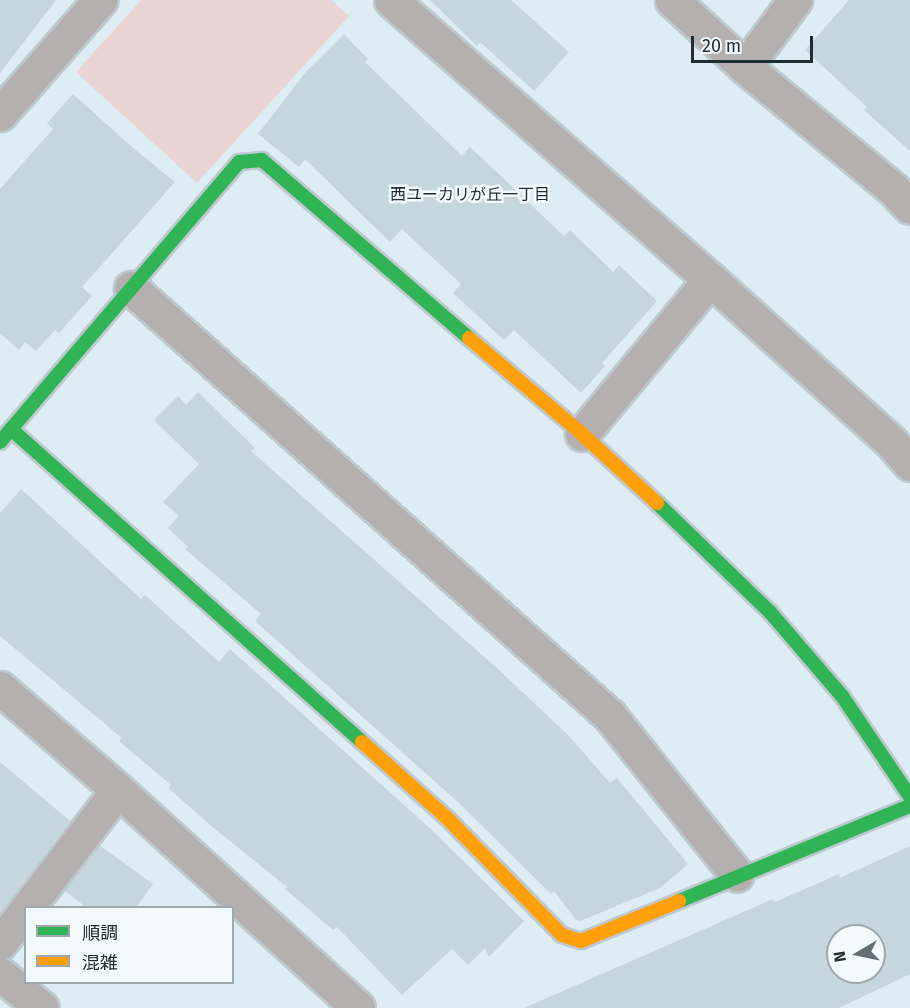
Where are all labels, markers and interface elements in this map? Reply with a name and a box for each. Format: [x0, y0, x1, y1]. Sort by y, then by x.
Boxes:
scale bar [694, 24, 816, 62]
text: 20 m [702, 35, 741, 57]
district label: 西ユーカリが丘一丁目 [390, 185, 550, 205]
legend [24, 906, 234, 984]
text: 順調 [82, 922, 118, 944]
north arrow [826, 924, 886, 984]
text: N [829, 950, 850, 963]
text: 混雑 [82, 952, 118, 974]

